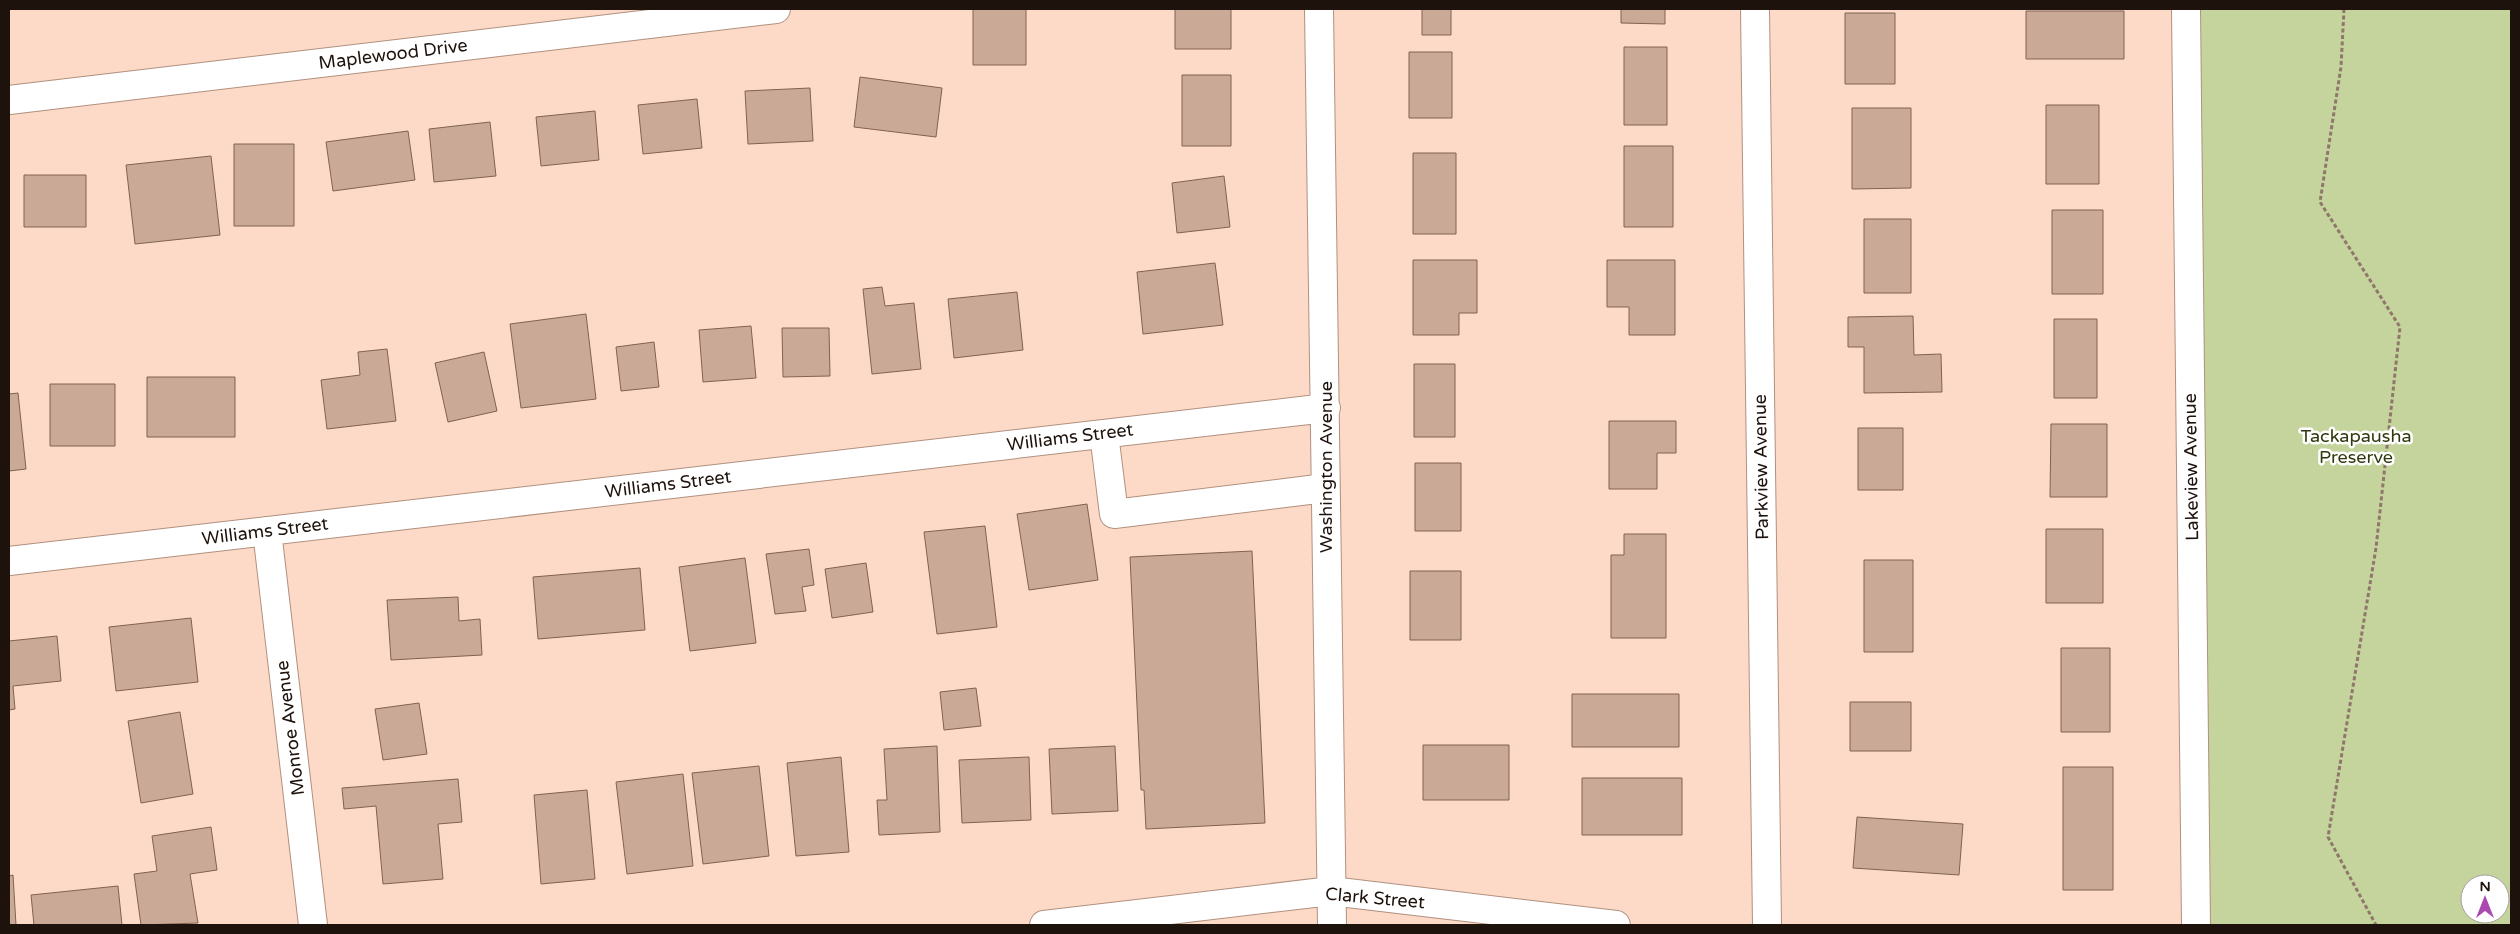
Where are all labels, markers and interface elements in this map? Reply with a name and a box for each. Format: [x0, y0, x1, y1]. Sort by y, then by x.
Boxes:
street label: Maplewood Drive [317, 34, 469, 74]
street label: Washington Avenue [1315, 381, 1337, 553]
street label: Lakeview Avenue [2179, 393, 2203, 541]
street label: Parkview Avenue [1749, 394, 1773, 540]
street label: Williams Street [1005, 418, 1135, 456]
park label: Tackapausha Preserve [2300, 425, 2412, 468]
street label: Williams Street [603, 465, 733, 503]
street label: Williams Street [200, 512, 330, 550]
street label: Monroe Avenue [271, 659, 309, 797]
north arrow [2460, 874, 2510, 924]
text: N [2479, 878, 2491, 895]
street label: Clark Street [1324, 883, 1426, 913]

